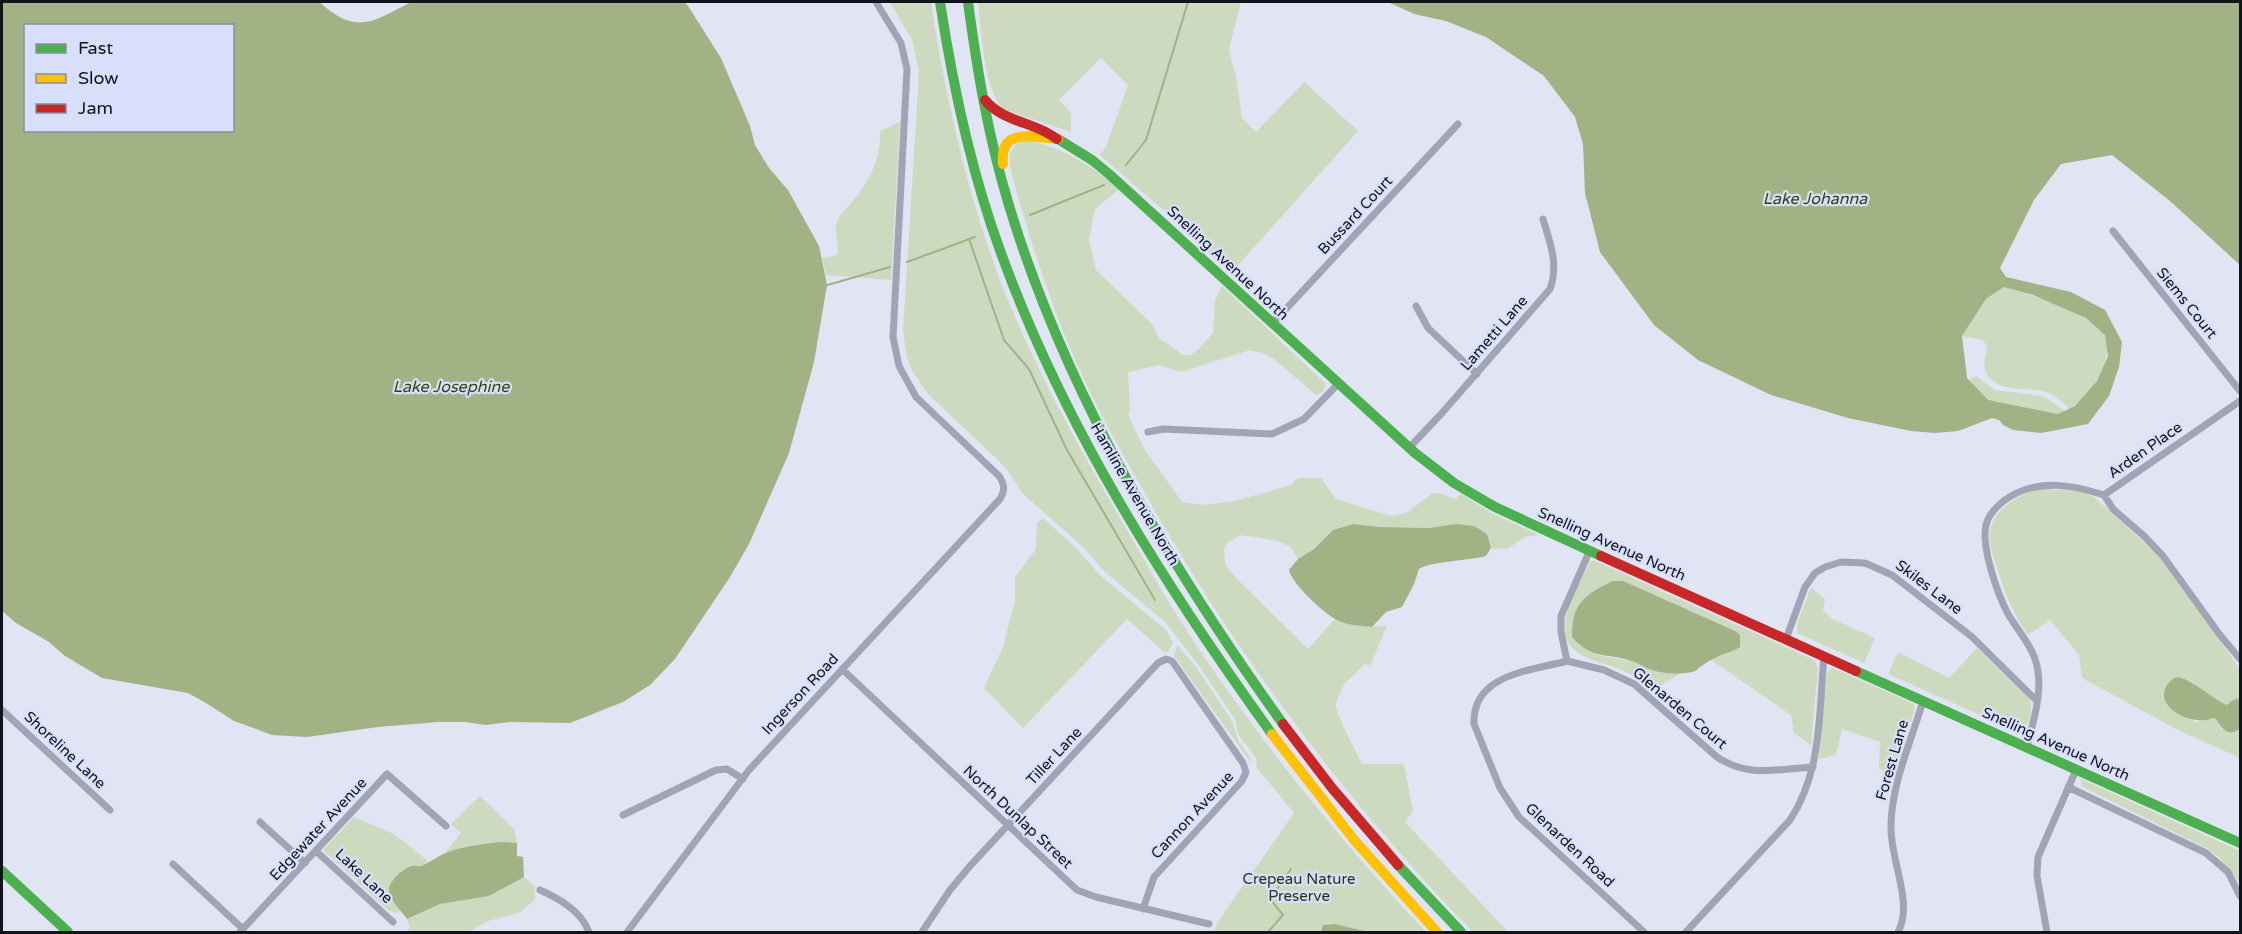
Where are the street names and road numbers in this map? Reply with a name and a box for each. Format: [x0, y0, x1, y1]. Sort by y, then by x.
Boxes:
street label: Bussard Court [1314, 172, 1396, 258]
street label: Snelling Avenue North [1163, 202, 1293, 324]
street label: Siems Court [2153, 264, 2221, 342]
street label: Lametti Lane [1457, 292, 1531, 374]
street label: Arden Place [2105, 418, 2185, 482]
street label: Hamline Avenue North [1087, 419, 1183, 569]
street label: Snelling Avenue North [1535, 503, 1689, 585]
street label: Skiles Lane [1892, 556, 1966, 618]
street label: Ingerson Road [758, 650, 842, 738]
street label: Glenarden Court [1629, 663, 1731, 753]
street label: Snelling Avenue North [1979, 703, 2133, 785]
street label: Shoreline Lane [20, 708, 110, 792]
street label: Forest Lane [1872, 718, 1912, 802]
street label: Tiller Lane [1023, 723, 1085, 789]
street label: North Dunlap Street [959, 762, 1077, 873]
street label: Cannon Avenue [1147, 768, 1237, 862]
street label: Edgewater Avenue [266, 774, 370, 884]
street label: Glenarden Road [1522, 799, 1618, 891]
street label: Lake Lane [331, 845, 397, 907]

